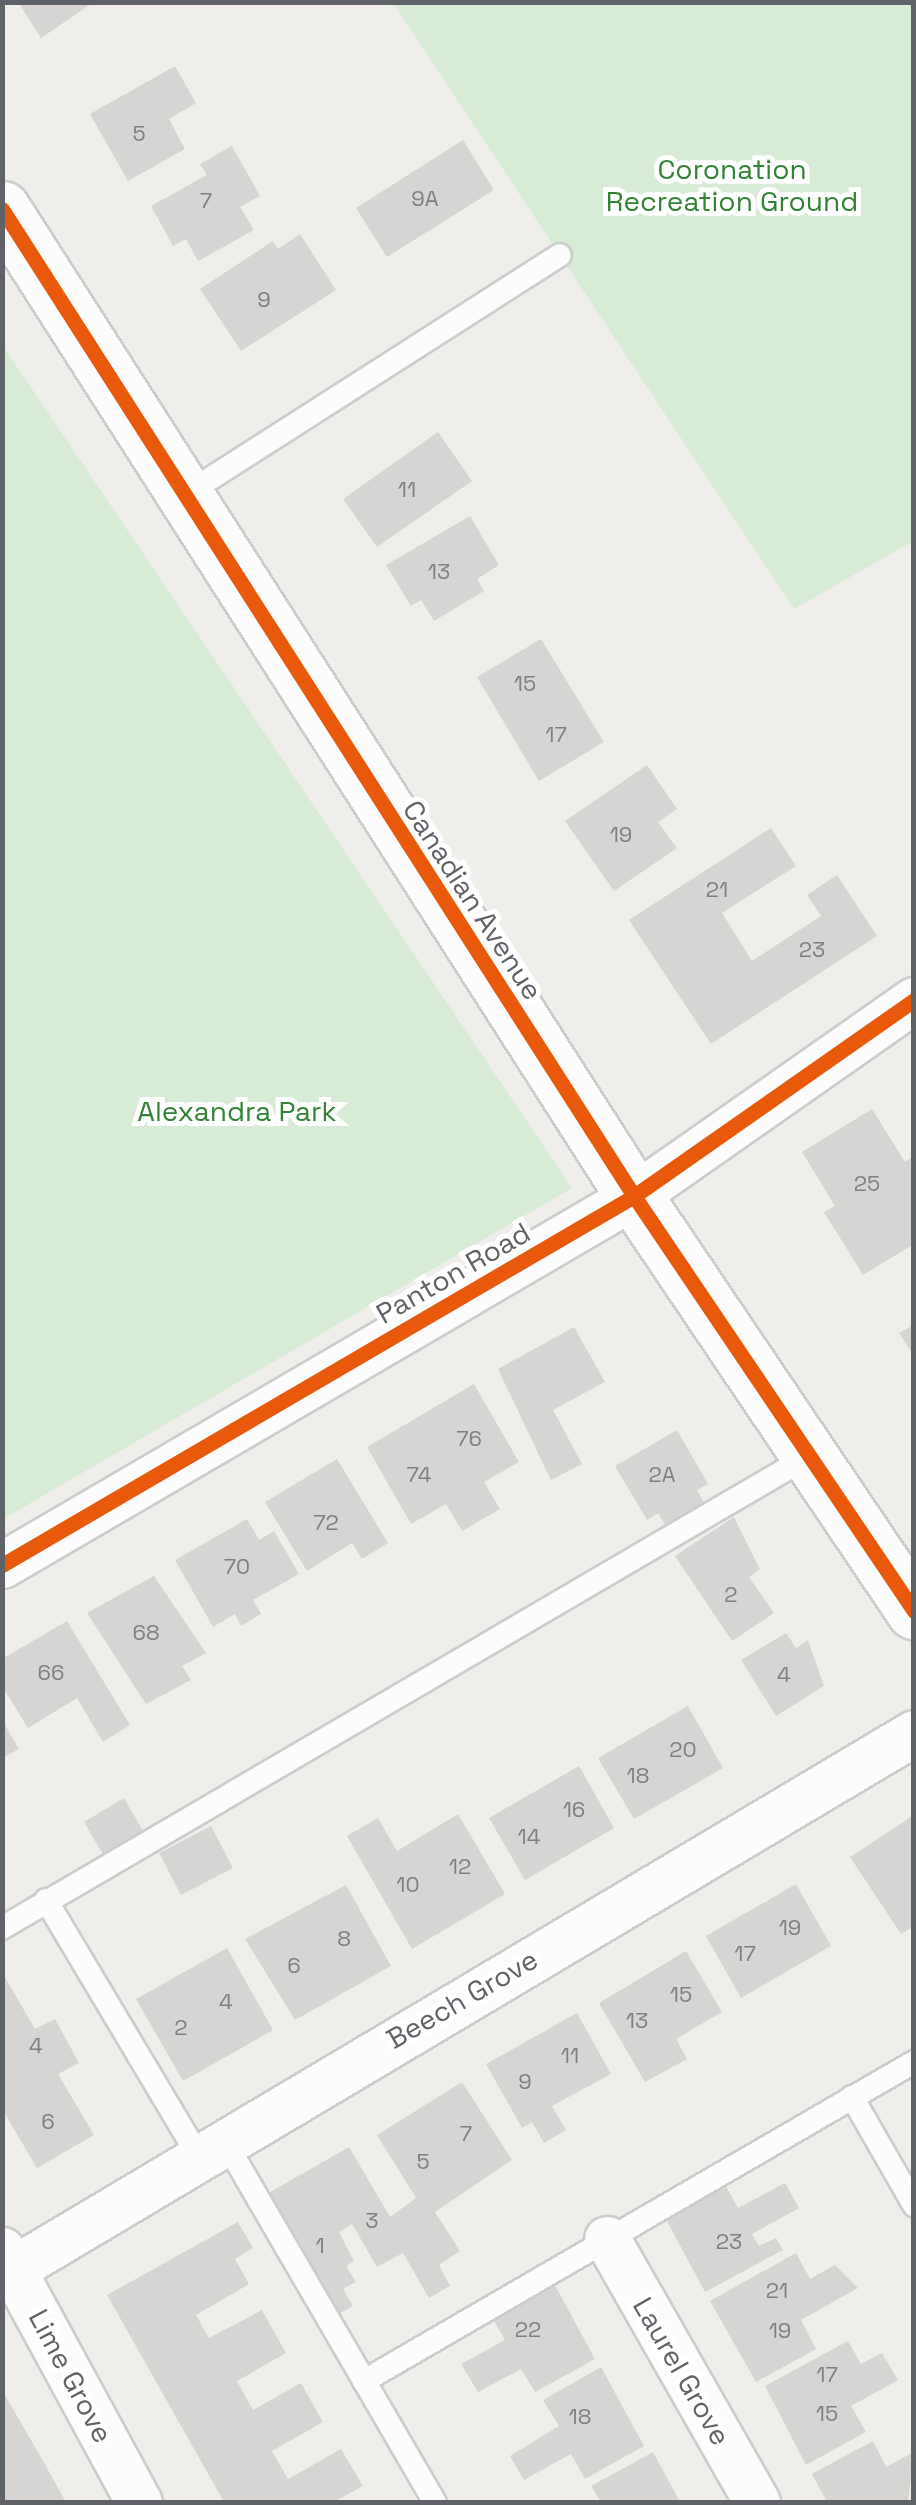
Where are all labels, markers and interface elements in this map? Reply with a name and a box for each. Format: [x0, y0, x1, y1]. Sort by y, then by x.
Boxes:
house number: 5 [132, 121, 146, 147]
park label: Coronation Recreation Ground [606, 152, 858, 218]
house number: 9A [411, 186, 439, 212]
house number: 7 [200, 188, 212, 214]
house number: 9 [257, 287, 271, 313]
house number: 11 [398, 477, 416, 503]
house number: 13 [428, 559, 450, 585]
house number: 15 [514, 671, 536, 697]
house number: 17 [545, 722, 567, 748]
street label: Canadian Avenue [396, 794, 550, 1006]
house number: 19 [610, 822, 632, 848]
house number: 21 [706, 877, 728, 903]
house number: 23 [799, 937, 825, 963]
park label: Alexandra Park [137, 1094, 337, 1128]
house number: 25 [854, 1171, 880, 1197]
street label: Panton Road [370, 1215, 536, 1331]
house number: 76 [456, 1426, 482, 1452]
house number: 74 [407, 1462, 431, 1488]
house number: 2A [648, 1462, 676, 1488]
house number: 72 [313, 1510, 339, 1536]
house number: 70 [224, 1554, 250, 1580]
house number: 2 [724, 1582, 738, 1608]
house number: 68 [132, 1620, 160, 1646]
house number: 66 [38, 1660, 64, 1686]
house number: 4 [777, 1662, 791, 1688]
house number: 20 [669, 1737, 697, 1763]
house number: 18 [627, 1763, 649, 1789]
house number: 16 [563, 1797, 585, 1823]
house number: 14 [518, 1824, 540, 1850]
house number: 12 [449, 1854, 471, 1880]
house number: 10 [396, 1872, 420, 1898]
house number: 19 [779, 1915, 801, 1941]
house number: 8 [337, 1926, 351, 1952]
house number: 17 [734, 1941, 756, 1967]
street label: Beech Grove [380, 1942, 544, 2056]
house number: 6 [287, 1953, 301, 1979]
house number: 15 [670, 1982, 692, 2008]
house number: 4 [219, 1989, 233, 2015]
house number: 13 [626, 2008, 648, 2034]
house number: 2 [174, 2015, 188, 2041]
house number: 4 [29, 2033, 43, 2059]
house number: 11 [561, 2043, 579, 2069]
house number: 9 [518, 2069, 532, 2095]
house number: 6 [41, 2109, 55, 2135]
house number: 7 [460, 2121, 472, 2147]
house number: 5 [416, 2149, 430, 2175]
house number: 3 [365, 2208, 379, 2234]
house number: 23 [716, 2229, 742, 2255]
house number: 1 [315, 2233, 325, 2259]
house number: 21 [766, 2278, 788, 2304]
street label: Laurel Grove [626, 2291, 738, 2451]
street label: Lime Grove [22, 2303, 120, 2449]
house number: 22 [515, 2317, 541, 2343]
house number: 19 [769, 2318, 791, 2344]
house number: 17 [816, 2362, 838, 2388]
house number: 15 [816, 2401, 838, 2427]
house number: 18 [569, 2404, 591, 2430]

